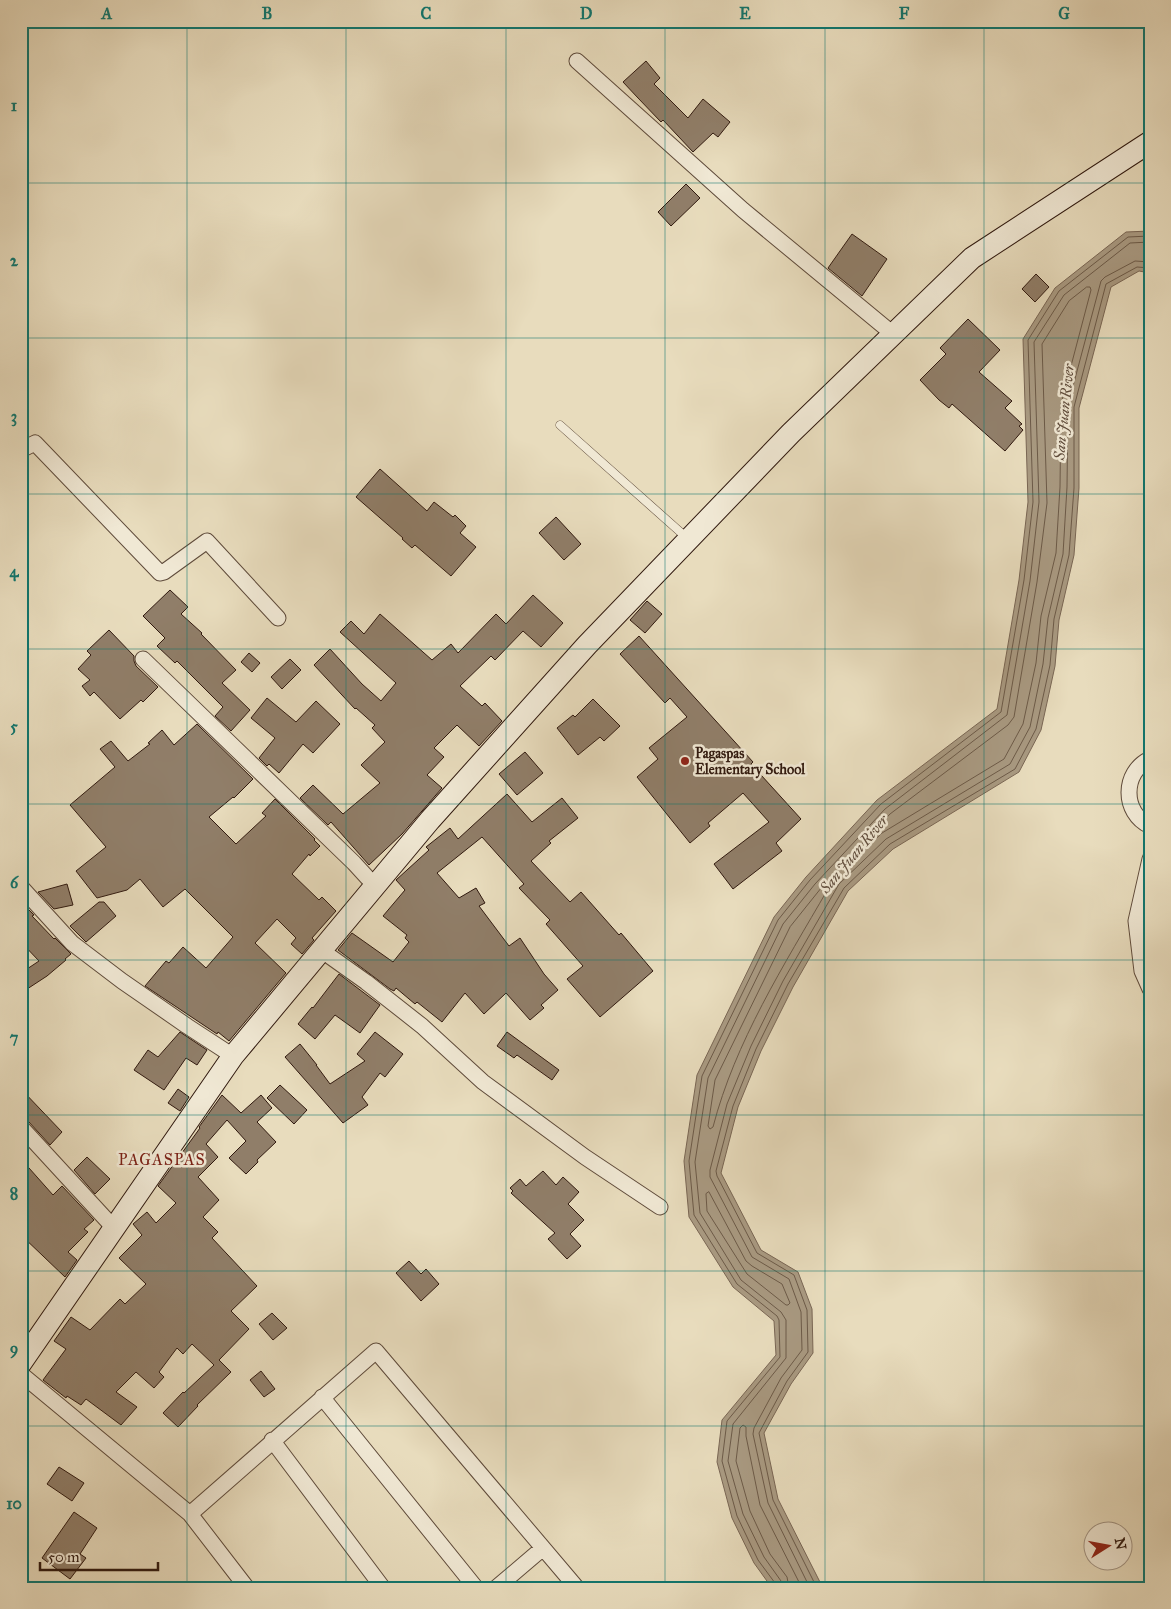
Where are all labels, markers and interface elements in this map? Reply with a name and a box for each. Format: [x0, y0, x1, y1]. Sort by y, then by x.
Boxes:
text: A [101, 4, 113, 23]
text: B [262, 4, 272, 23]
text: C [421, 4, 432, 23]
text: D [580, 4, 593, 23]
text: E [739, 4, 751, 23]
text: F [899, 4, 910, 23]
text: G [1058, 4, 1070, 23]
text: 1 [11, 96, 18, 115]
text: 2 [10, 251, 19, 270]
water label: San Juan River [1050, 362, 1078, 462]
text: 3 [11, 407, 17, 427]
text: 4 [10, 562, 20, 582]
text: 5 [10, 717, 18, 736]
place label: Pagaspas Elementary School [695, 745, 806, 779]
marker: Pagaspas Elementary School [679, 755, 691, 767]
water label: San Juan River [815, 811, 892, 898]
text: 6 [10, 873, 19, 892]
text: 7 [10, 1028, 19, 1047]
district label: PAGASPAS [118, 1150, 206, 1169]
text: 8 [10, 1184, 18, 1203]
text: 9 [10, 1339, 18, 1359]
text: 10 [6, 1494, 22, 1513]
north arrow [1084, 1522, 1134, 1572]
text: N [1111, 1536, 1130, 1551]
scale bar [40, 1539, 158, 1571]
text: 50 m [48, 1548, 80, 1566]

